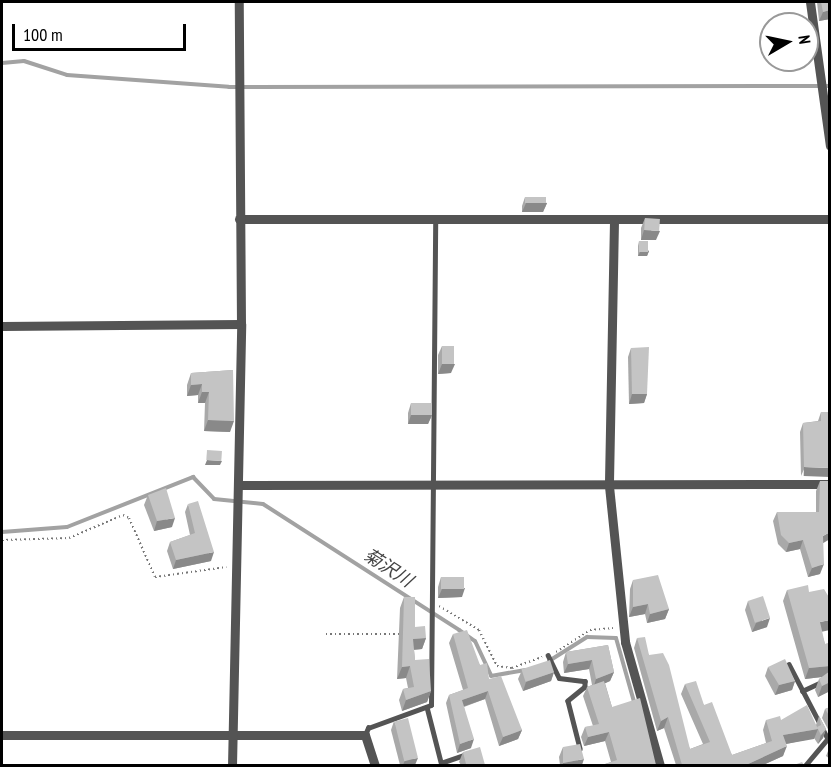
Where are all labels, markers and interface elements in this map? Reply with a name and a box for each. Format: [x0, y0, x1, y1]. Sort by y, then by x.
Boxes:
scale bar [15, 12, 189, 50]
north arrow [759, 12, 819, 72]
text: 100 m [23, 23, 63, 46]
text: N [794, 34, 815, 45]
water label: 菊沢川 [359, 544, 417, 592]

